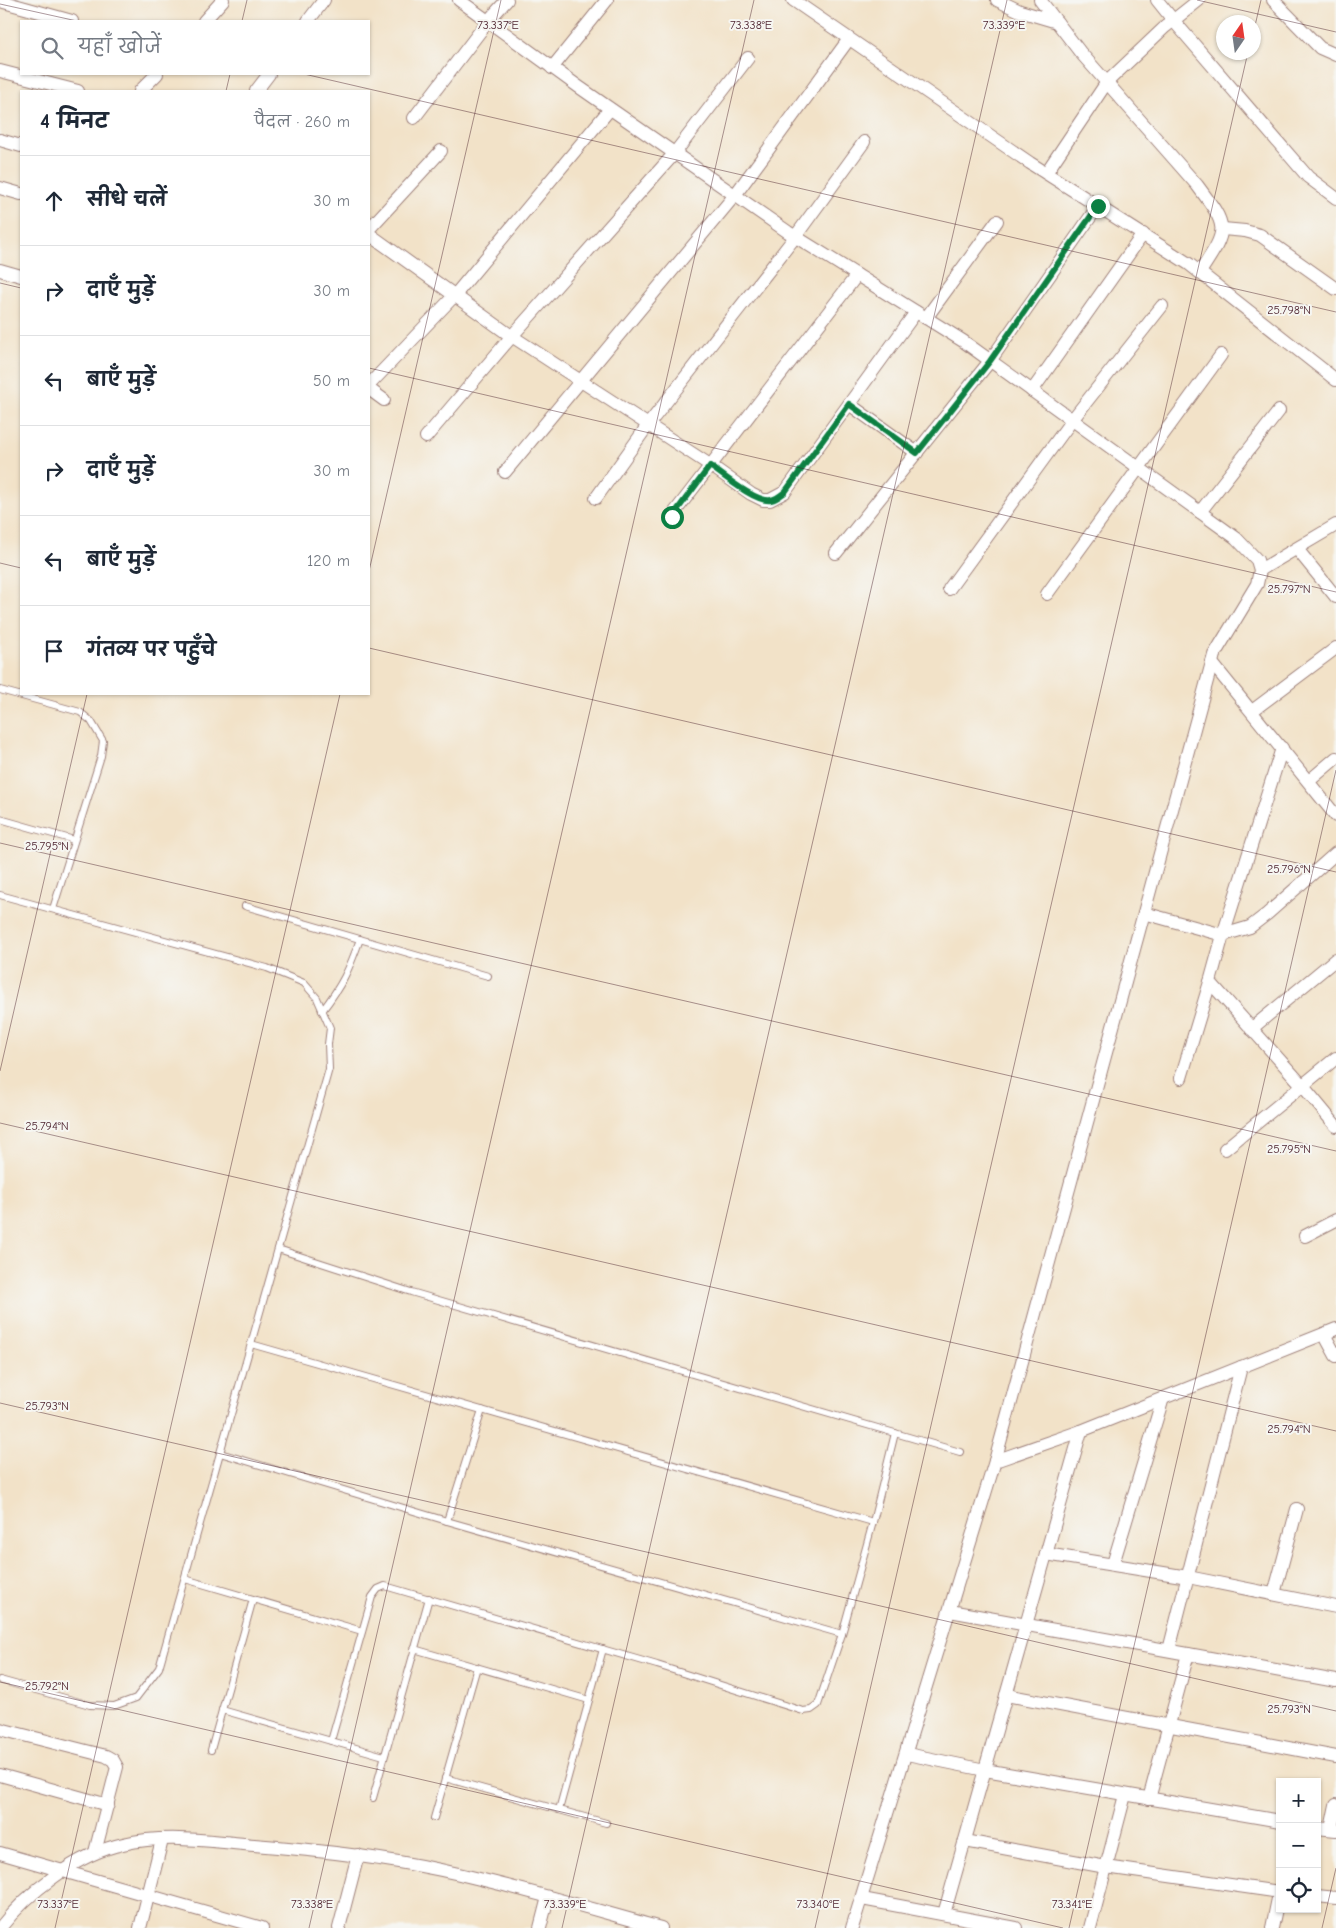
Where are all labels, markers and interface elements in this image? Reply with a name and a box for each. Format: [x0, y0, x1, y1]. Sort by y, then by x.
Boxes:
north arrow [1216, 15, 1261, 60]
text: 73.337°E [477, 18, 519, 32]
text: 73.338°E [730, 18, 772, 32]
text: 73.339°E [983, 18, 1025, 32]
search box [20, 20, 370, 75]
icon: search [38, 34, 66, 62]
text: यहाँ खोजें [78, 36, 161, 58]
text: 4 मिनट [40, 109, 108, 133]
text: पैदल · 260 m [254, 113, 350, 131]
icon: ahead [40, 187, 68, 215]
text: सीधे चलें [87, 189, 167, 211]
text: 30 m [314, 192, 350, 210]
route end [1087, 195, 1110, 218]
icon: right [40, 277, 68, 305]
text: दाएँ मुड़ें [87, 279, 155, 301]
text: 30 m [314, 282, 350, 300]
text: 25.798°N [1267, 303, 1311, 317]
icon: left [40, 367, 68, 395]
text: बाएँ मुड़ें [87, 369, 156, 391]
text: 50 m [313, 372, 350, 390]
icon: right [40, 457, 68, 485]
text: दाएँ मुड़ें [87, 459, 155, 481]
text: 30 m [314, 462, 350, 480]
route start [661, 506, 684, 529]
icon: left [40, 547, 68, 575]
text: बाएँ मुड़ें [87, 549, 156, 571]
text: 120 m [307, 552, 350, 570]
text: 25.797°N [1267, 582, 1311, 596]
icon: arrive [40, 637, 68, 665]
text: गंतव्य पर पहुँचे [87, 639, 216, 661]
text: 25.795°N [25, 839, 69, 853]
text: 25.796°N [1267, 862, 1311, 876]
text: 25.794°N [25, 1119, 69, 1133]
text: 25.795°N [1267, 1142, 1311, 1156]
text: 25.793°N [25, 1399, 69, 1413]
text: 25.794°N [1267, 1422, 1311, 1436]
text: 25.792°N [25, 1679, 69, 1693]
text: 25.793°N [1267, 1702, 1311, 1716]
map controls [1276, 1778, 1321, 1913]
button: + [1276, 1778, 1321, 1823]
button: − [1276, 1823, 1321, 1868]
button: locate [1276, 1868, 1321, 1913]
text: 73.337°E [37, 1897, 79, 1911]
text: 73.338°E [291, 1897, 333, 1911]
text: 73.339°E [544, 1897, 586, 1911]
text: 73.340°E [797, 1897, 839, 1911]
text: 73.341°E [1052, 1897, 1092, 1911]

